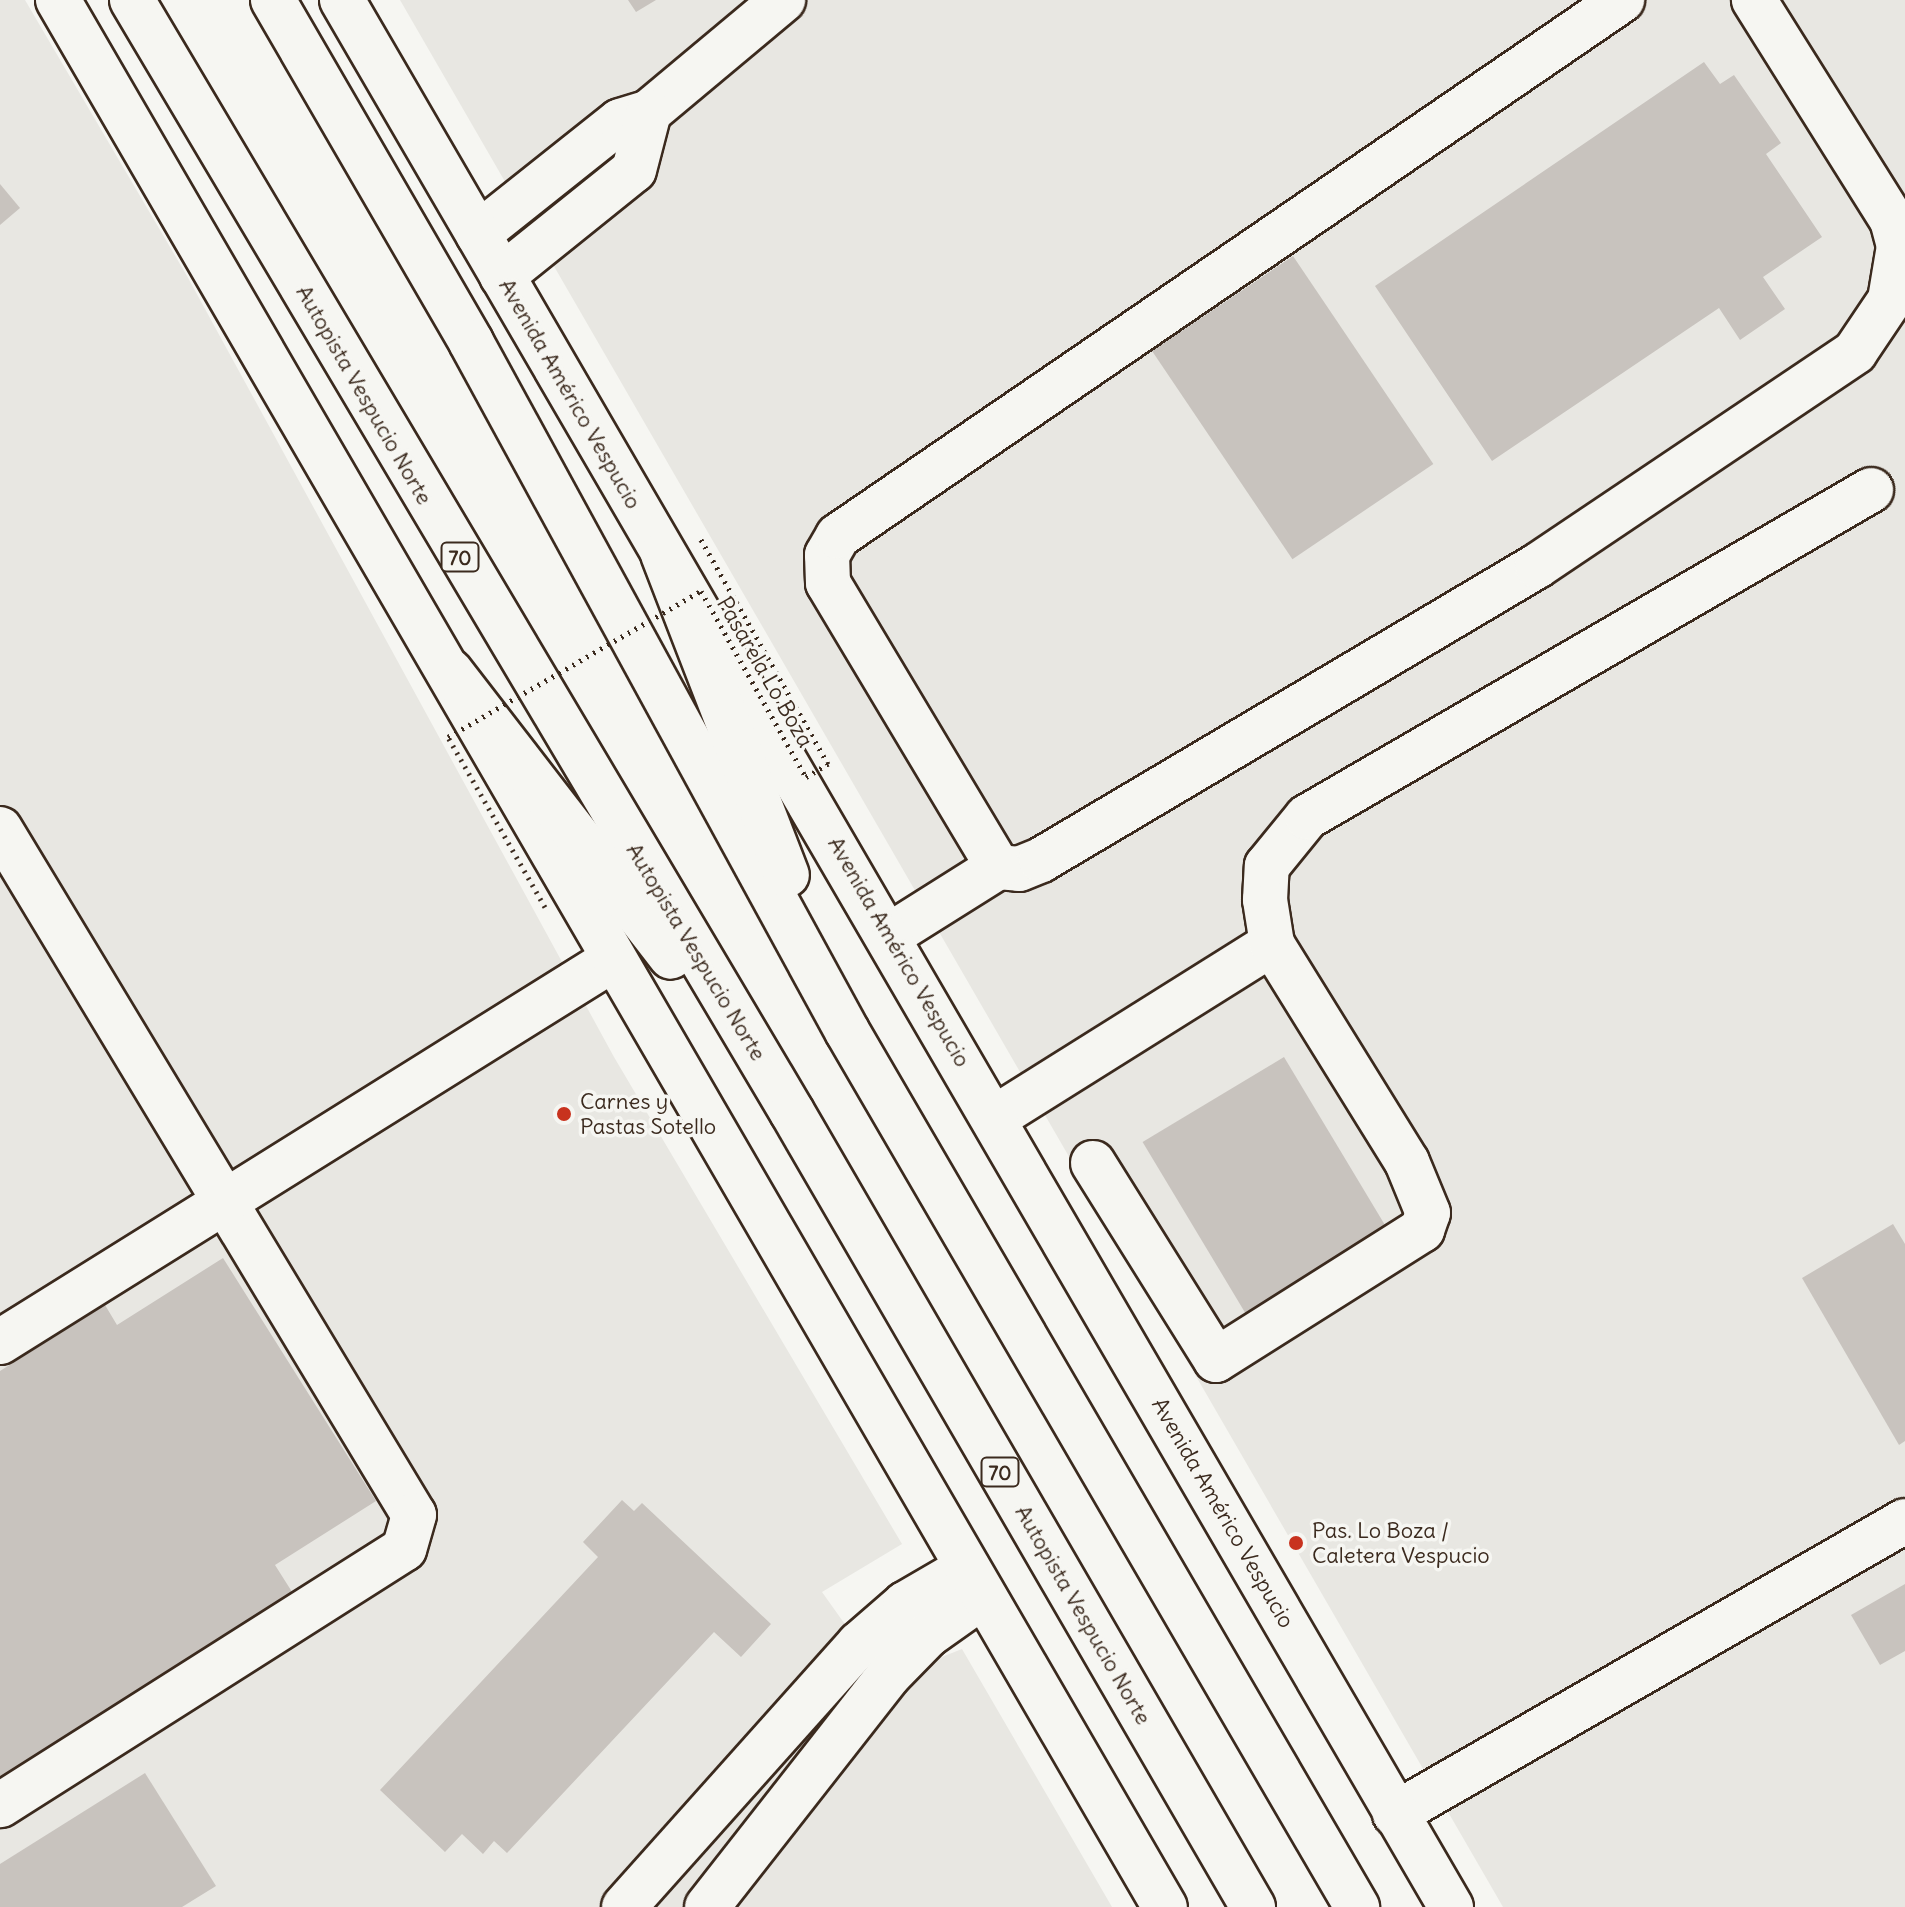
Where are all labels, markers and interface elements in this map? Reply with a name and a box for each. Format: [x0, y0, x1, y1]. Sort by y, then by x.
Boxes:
street label: Avenida Américo Vespucio [493, 274, 647, 514]
street label: Autopista Vespucio Norte [290, 281, 438, 509]
road number: 70 [440, 541, 480, 573]
street label: Pasarela Lo Boza [711, 592, 819, 752]
street label: Avenida Américo Vespucio [822, 832, 976, 1072]
street label: Autopista Vespucio Norte [621, 839, 771, 1065]
place label: Carnes y Pastas Sotello [580, 1088, 716, 1140]
marker: Carnes y Pastas Sotello [555, 1105, 573, 1123]
street label: Avenida Américo Vespucio [1146, 1393, 1300, 1633]
road number: 70 [980, 1456, 1020, 1488]
street label: Autopista Vespucio Norte [1009, 1501, 1157, 1729]
place label: Pas. Lo Boza / Caletera Vespucio [1312, 1517, 1490, 1568]
marker: Pas. Lo Boza / Caletera Vespucio [1287, 1534, 1305, 1552]

